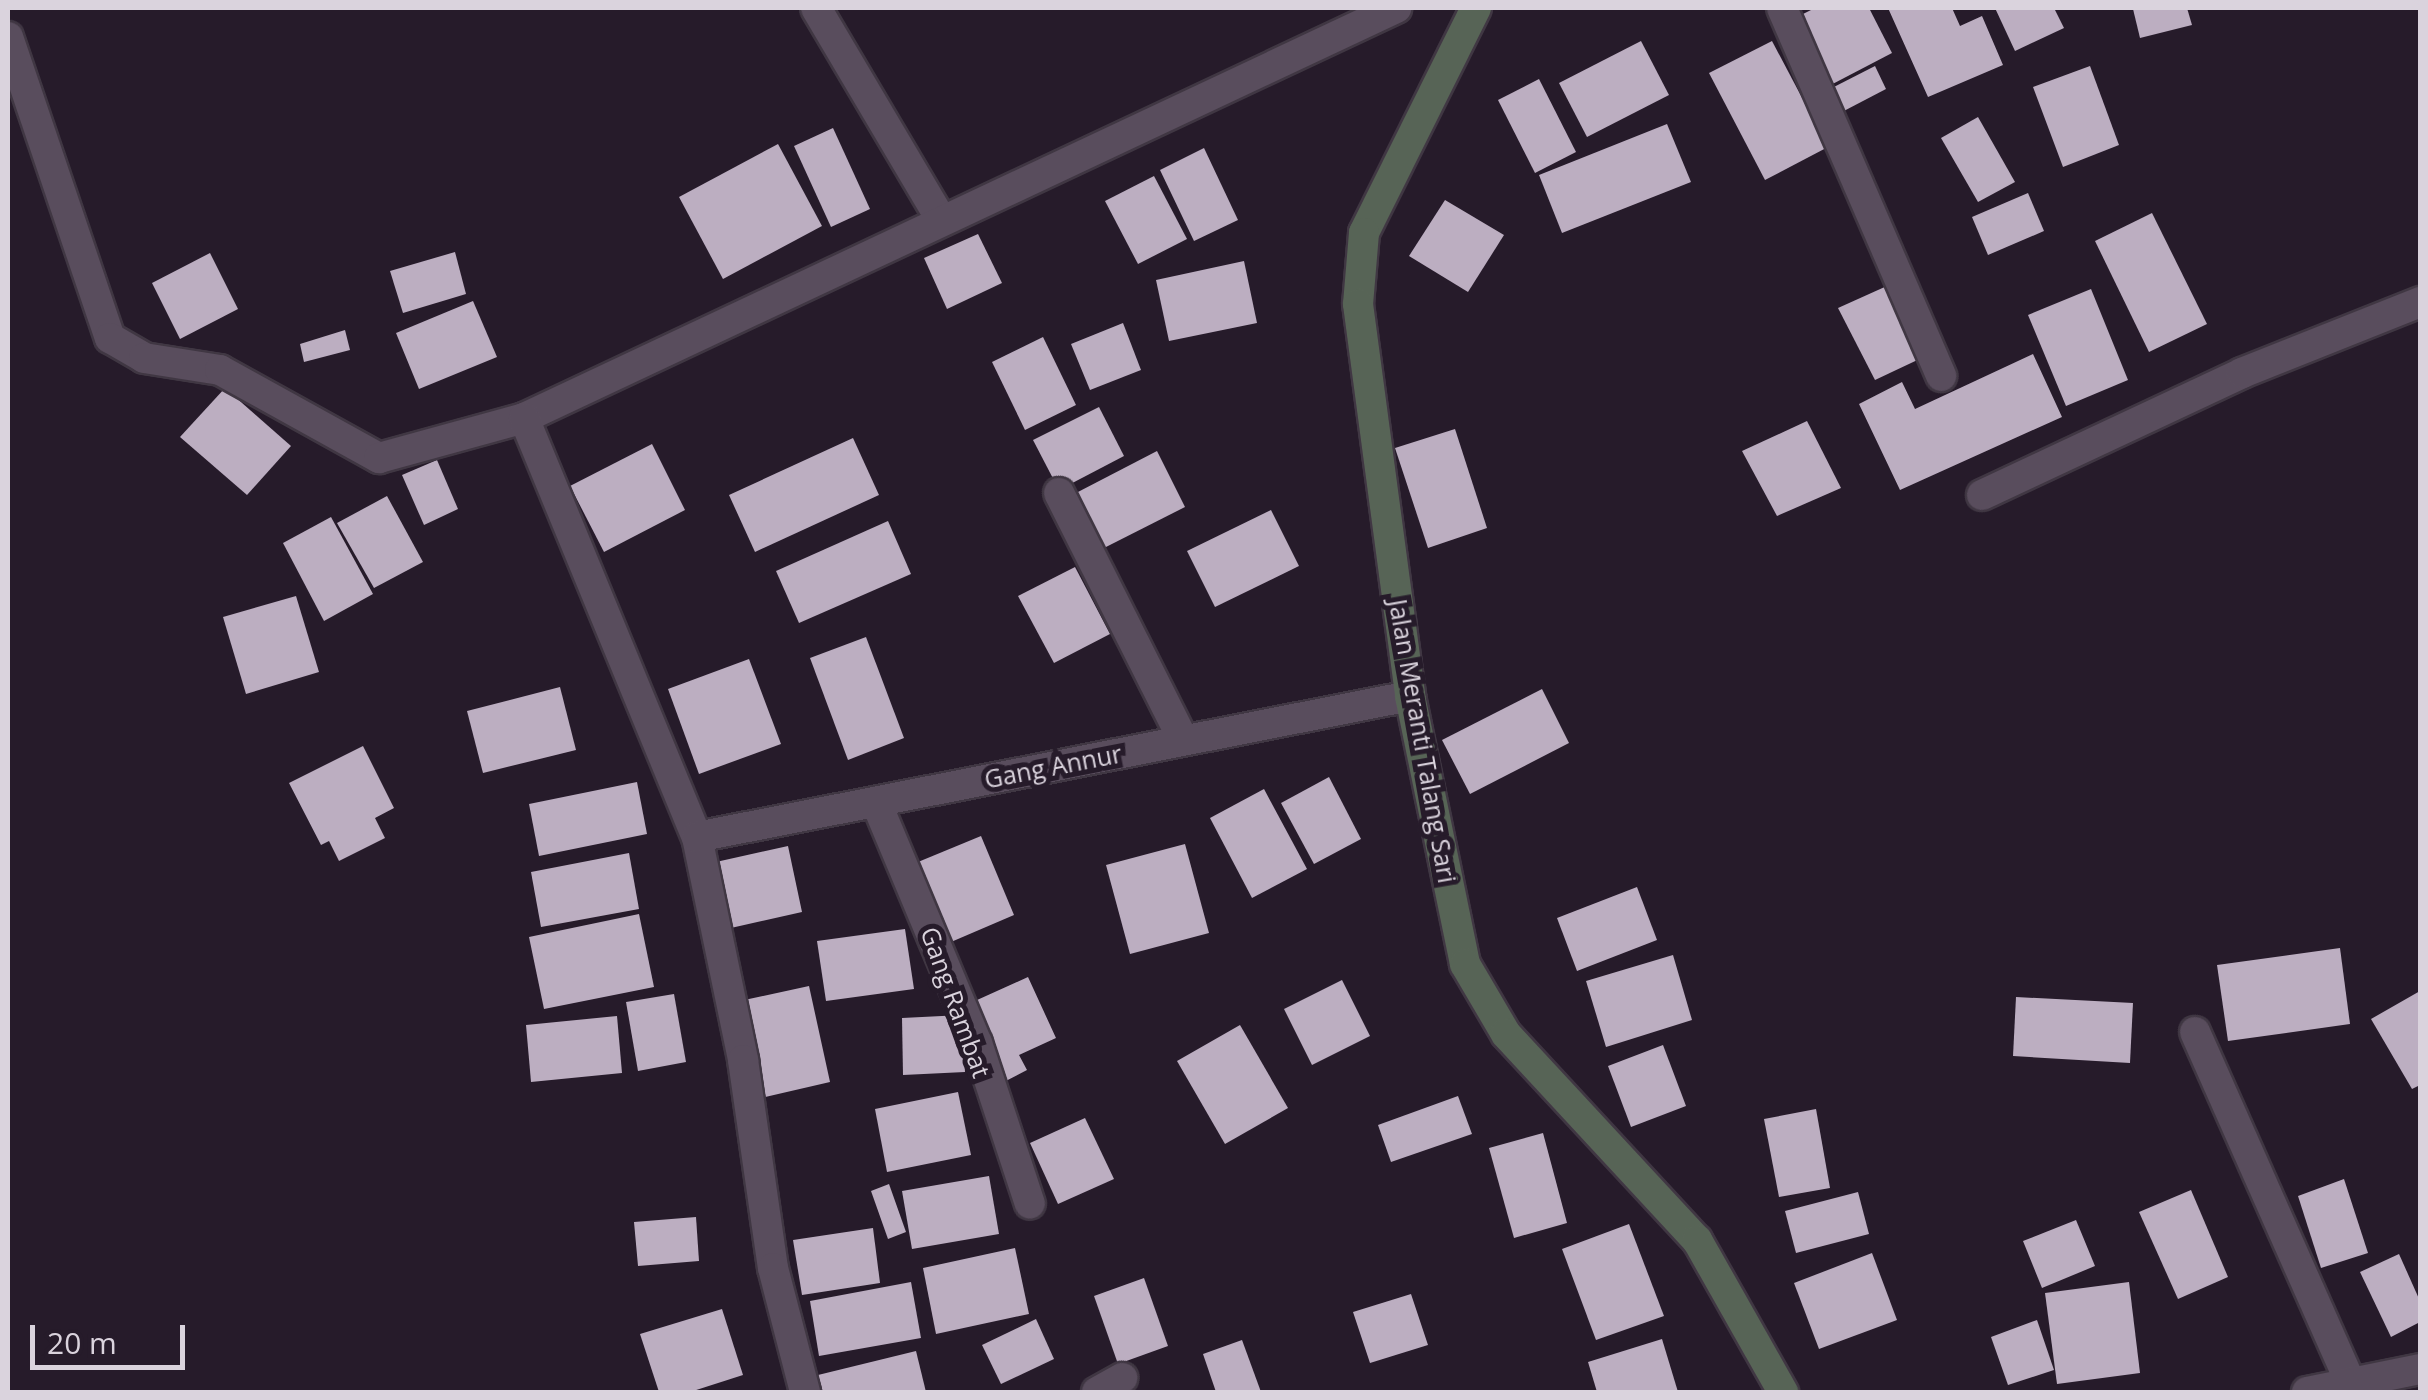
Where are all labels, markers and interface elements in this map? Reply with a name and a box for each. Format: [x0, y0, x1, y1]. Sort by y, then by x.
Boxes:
street label: Jalan Meranti Talang Sari [1383, 597, 1463, 885]
street label: Gang Annur [982, 738, 1124, 794]
street label: Gang Rambat [915, 923, 997, 1081]
scale bar [35, 1305, 190, 1367]
text: 20 m [47, 1322, 117, 1363]

